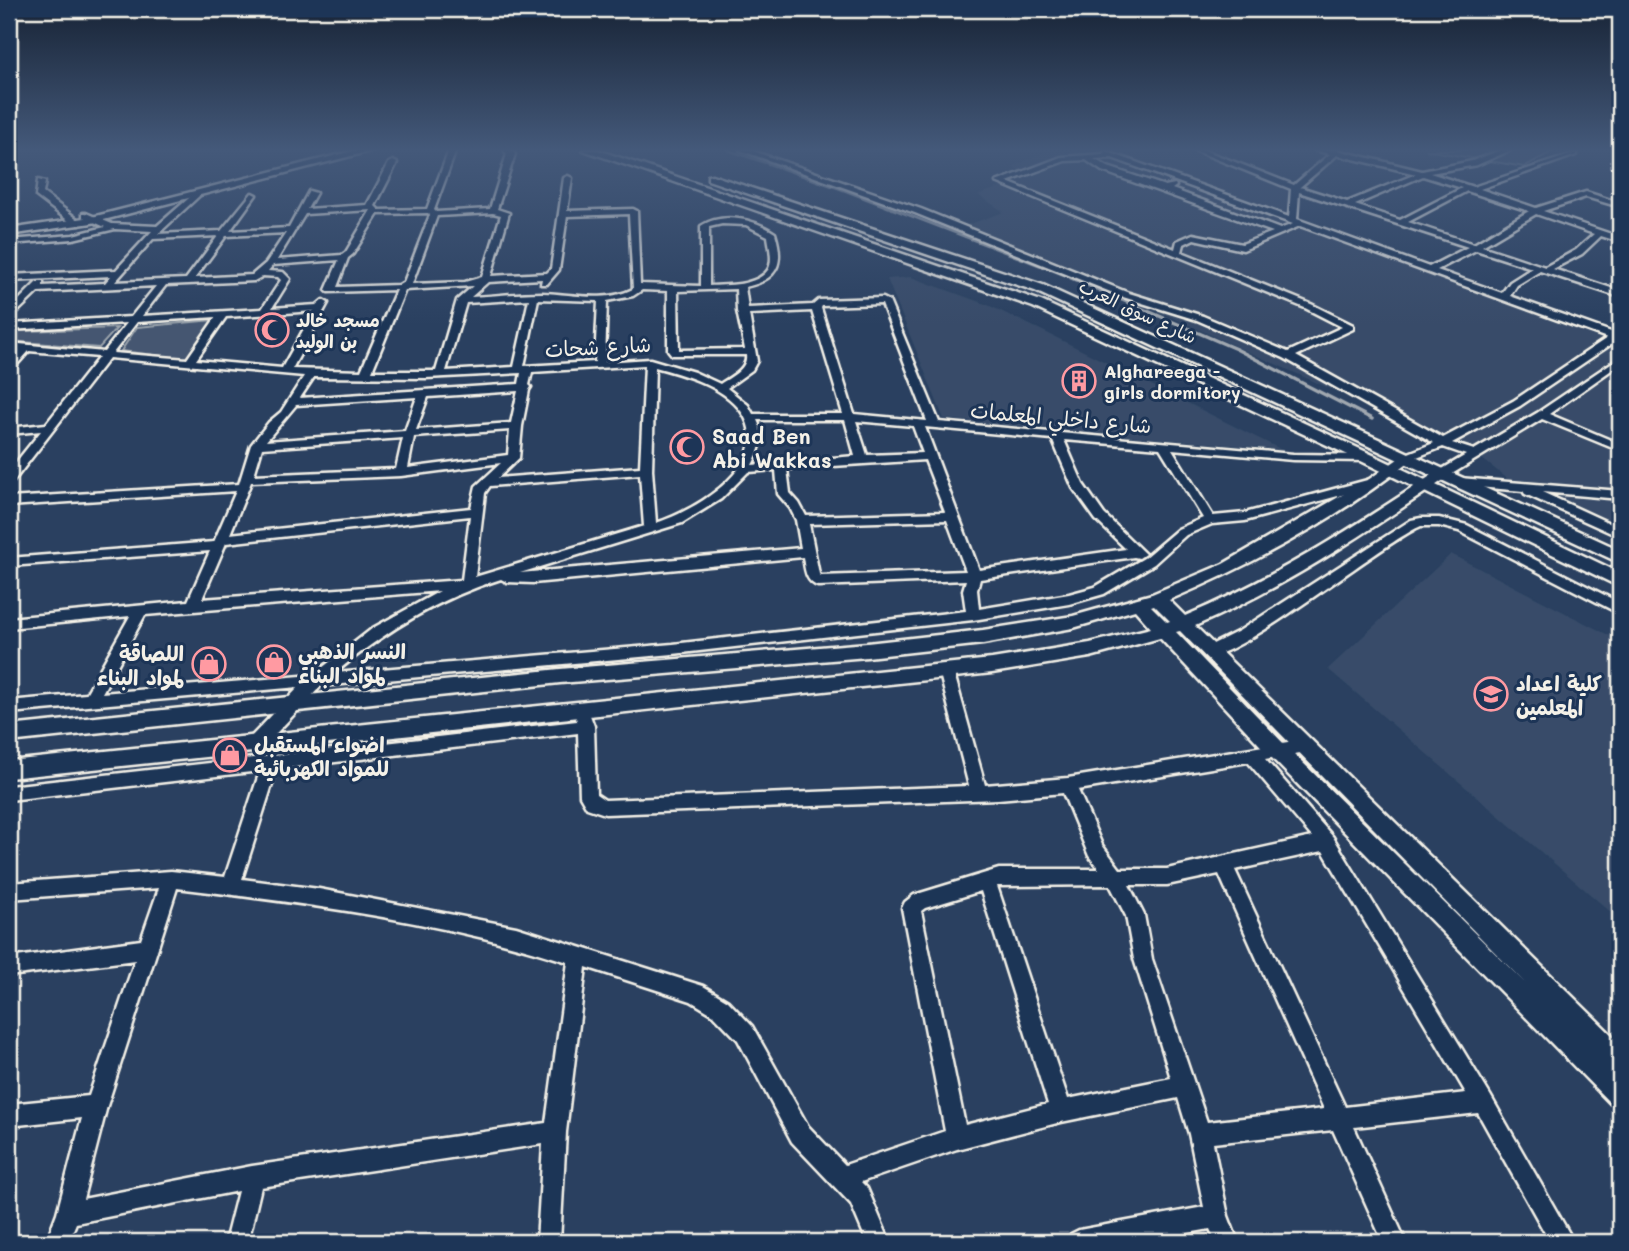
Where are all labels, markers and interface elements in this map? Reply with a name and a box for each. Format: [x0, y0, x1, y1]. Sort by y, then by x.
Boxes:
street label: شارع سوق العرب [1075, 273, 1201, 350]
place label: مسجد خالد بن الوليد [296, 308, 380, 354]
mosque icon: مسجد خالد بن الوليد [253, 311, 291, 349]
street label: شارع شحات [544, 330, 652, 365]
place label: Alghareega - girls dormitory [1104, 359, 1241, 404]
building icon: Alghareega - girls dormitory [1060, 362, 1098, 400]
street label: شارع داخلي المعلمات [969, 396, 1153, 445]
place label: Saad Ben Abi Wakkas [712, 422, 832, 473]
mosque icon: Saad Ben Abi Wakkas [668, 428, 706, 466]
place label: النسر الذهبي لمواد البناء [298, 637, 406, 689]
place label: اللصاقة لمواد البناء [97, 639, 184, 691]
shop icon: النسر الذهبي لمواد البناء [255, 643, 293, 681]
shop icon: اللصاقة لمواد البناء [190, 645, 228, 683]
place label: كلية اعداد المعلمين [1516, 669, 1603, 721]
school or university icon: كلية اعداد المعلمين [1472, 675, 1510, 713]
place label: اضواء المستقبل للمواد الكهربائية [254, 730, 389, 782]
shop icon: اضواء المستقبل للمواد الكهربائية [211, 736, 249, 774]

